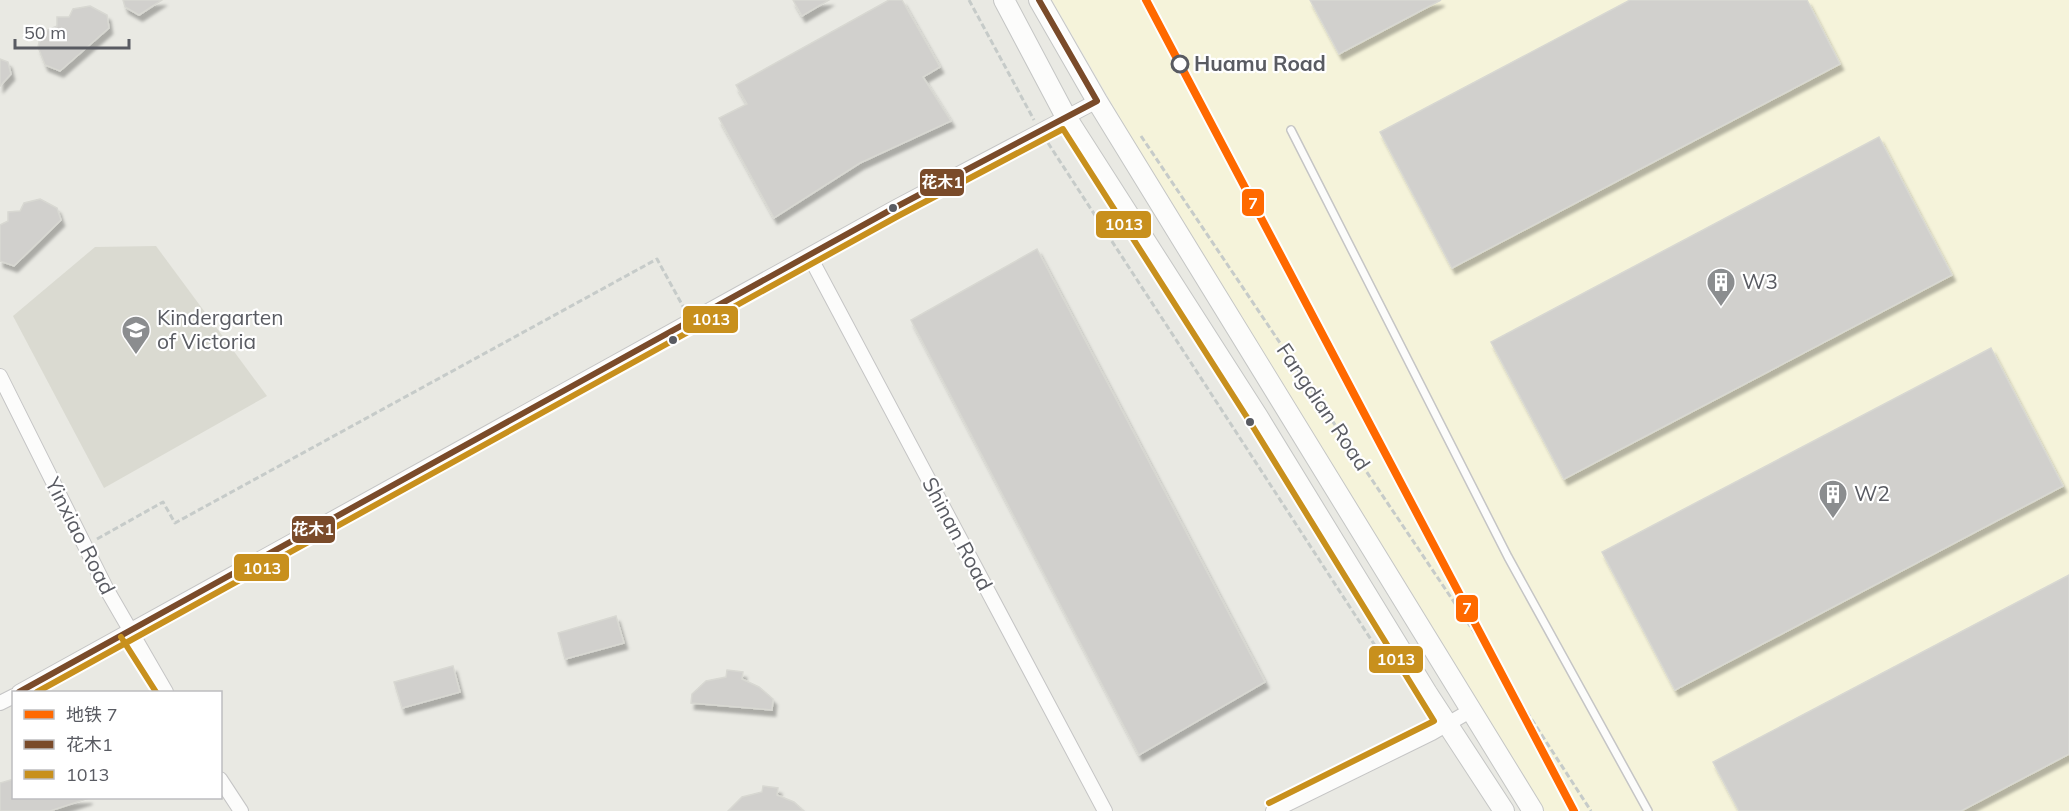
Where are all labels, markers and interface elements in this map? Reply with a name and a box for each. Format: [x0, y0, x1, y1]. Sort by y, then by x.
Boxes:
scale bar [15, 12, 129, 50]
text: 50 m [24, 21, 66, 44]
place label: Huamu Road [1194, 50, 1326, 76]
marker: Huamu Road [1171, 55, 1189, 73]
line badge: 花木1 [919, 168, 965, 197]
text: 花木1 [921, 172, 963, 192]
line badge: 7 [1241, 188, 1265, 217]
text: 7 [1248, 193, 1258, 213]
unlabelled marker [887, 202, 899, 214]
line badge: 1013 [1095, 210, 1152, 239]
text: 1013 [1105, 214, 1143, 234]
building icon: W3 [1705, 266, 1737, 308]
place label: W3 [1742, 268, 1778, 294]
place label: Kindergarten of Victoria [157, 304, 284, 354]
line badge: 1013 [682, 305, 739, 334]
text: 1013 [692, 309, 730, 329]
school or university icon: Kindergarten of Victoria [120, 314, 152, 356]
unlabelled marker [667, 334, 679, 346]
street label: Fangdian Road [1272, 338, 1376, 475]
unlabelled marker [1244, 416, 1256, 428]
street label: Yinxiao Road [40, 472, 121, 598]
street label: Shinan Road [917, 472, 999, 595]
building icon: W2 [1817, 478, 1849, 520]
place label: W2 [1854, 480, 1890, 506]
line badge: 花木1 [291, 515, 336, 544]
text: 花木1 [292, 519, 334, 539]
line badge: 1013 [233, 553, 290, 582]
text: 1013 [243, 558, 281, 578]
line badge: 7 [1455, 594, 1479, 623]
text: 7 [1462, 598, 1472, 618]
line badge: 1013 [1368, 645, 1424, 674]
text: 1013 [1377, 649, 1415, 669]
legend [12, 691, 222, 799]
text: 地铁 7 [66, 703, 118, 726]
text: 花木1 [66, 733, 113, 756]
text: 1013 [66, 763, 109, 786]

